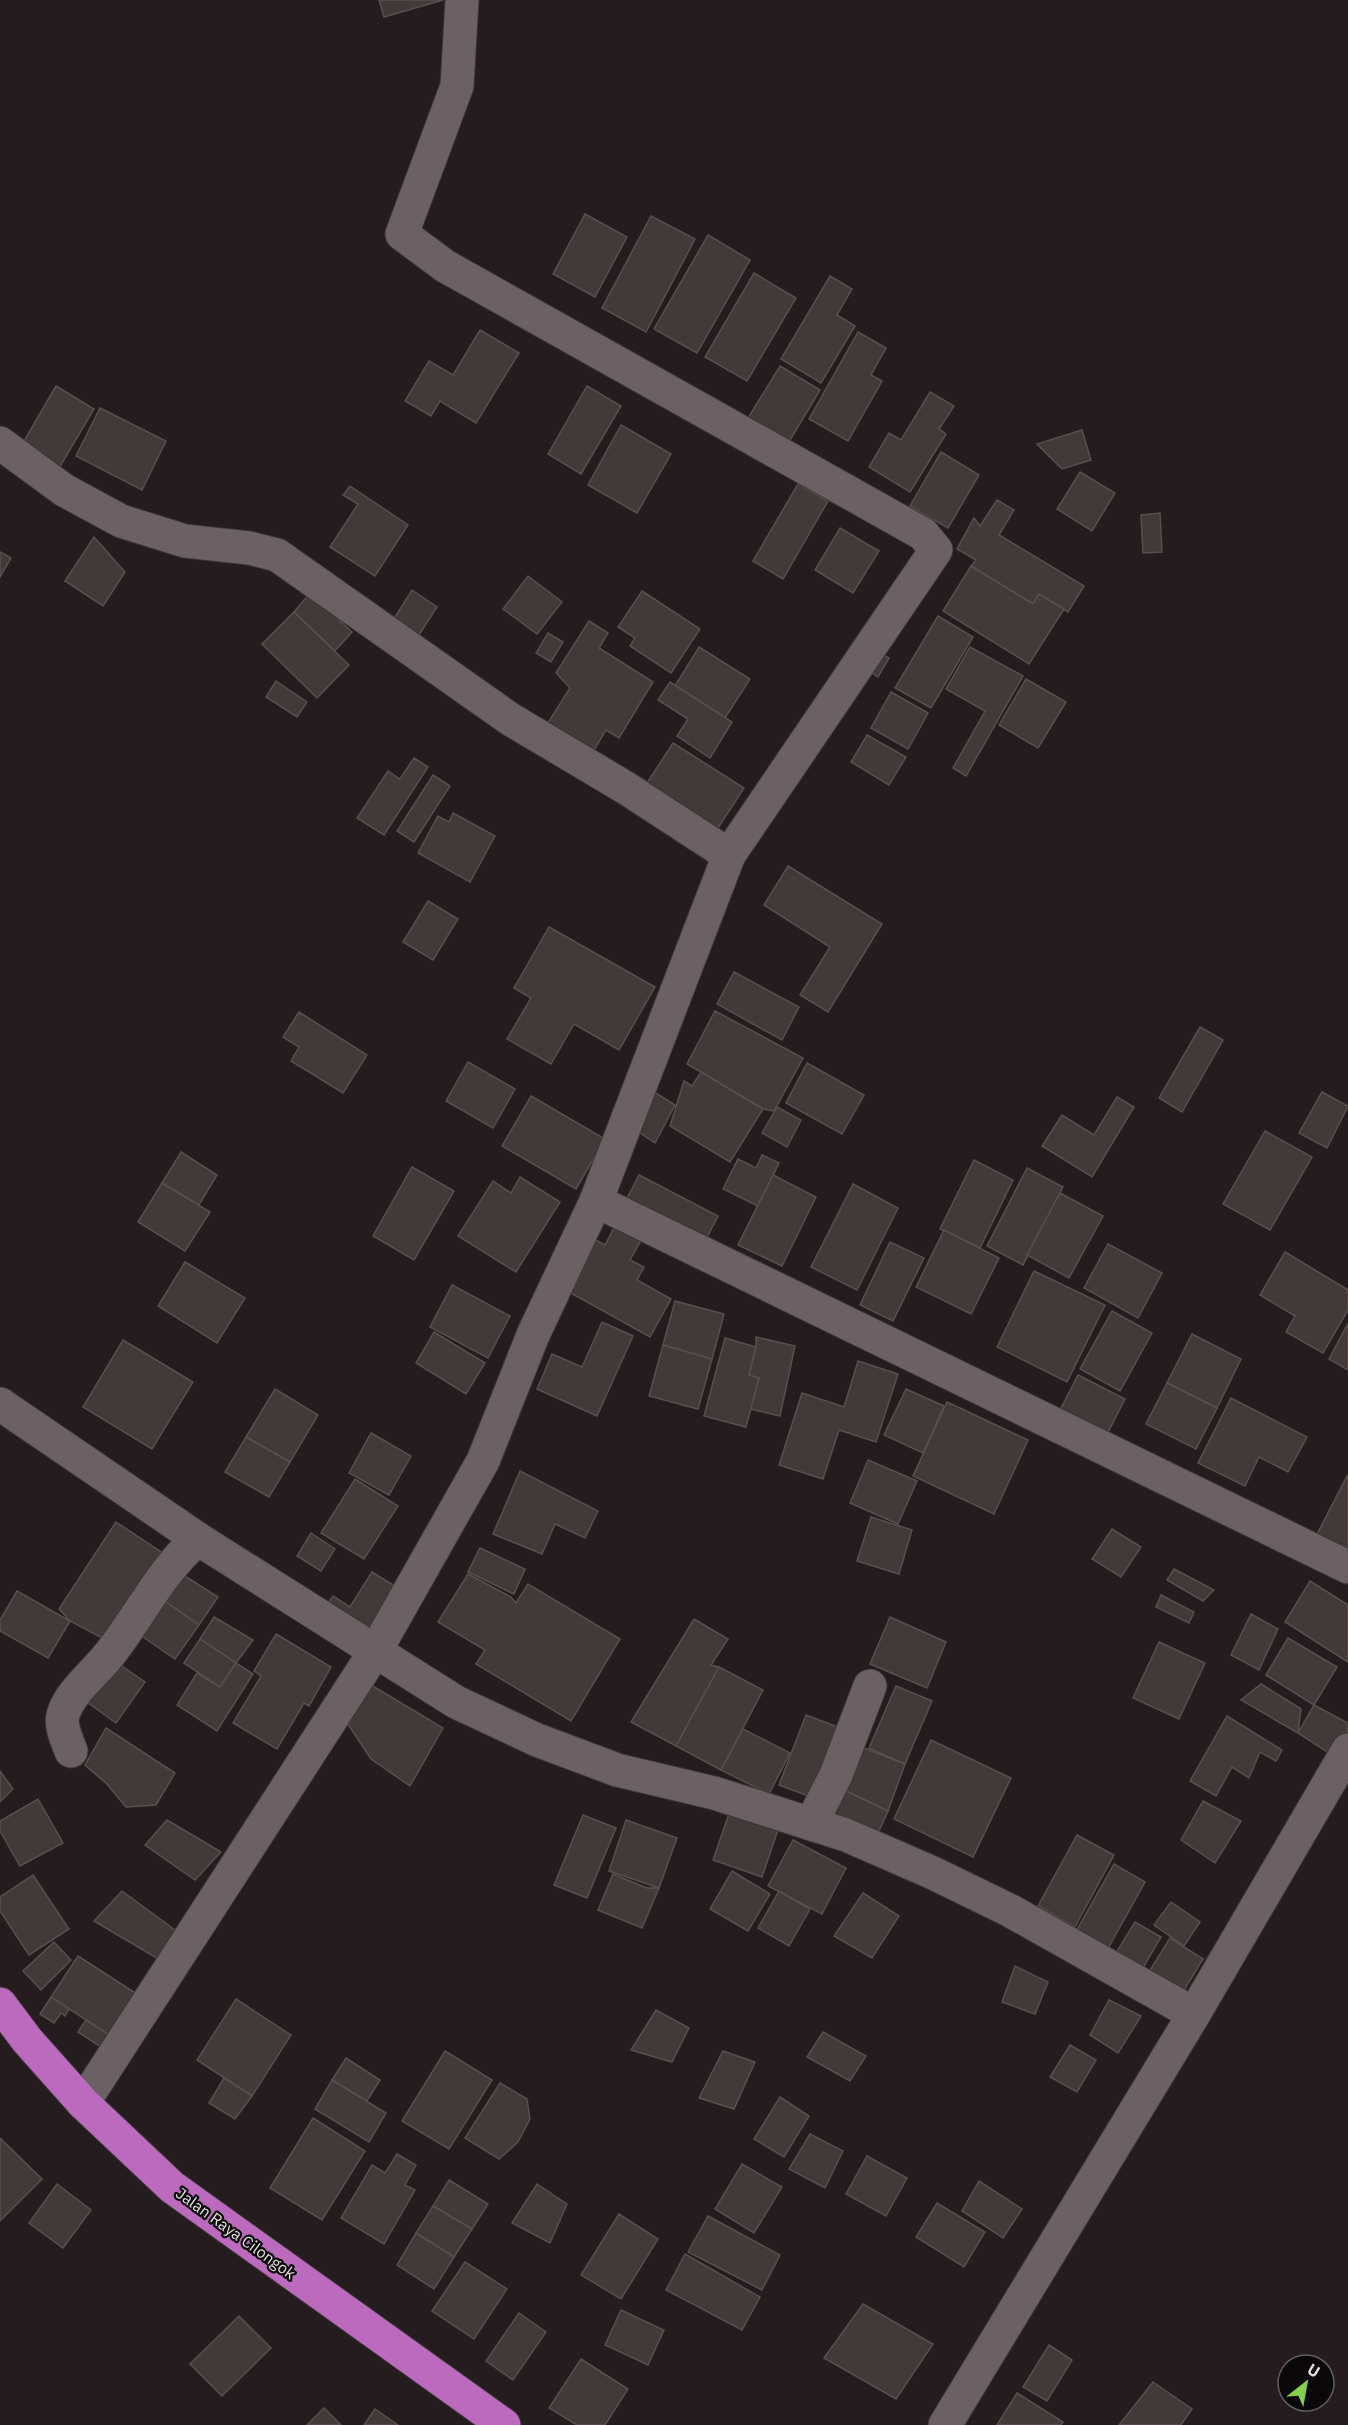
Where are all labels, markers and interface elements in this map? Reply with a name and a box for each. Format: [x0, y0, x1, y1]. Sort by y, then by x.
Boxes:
street label: Jalan Raya Cilongok [172, 2183, 300, 2283]
north arrow [1276, 2353, 1336, 2413]
text: U [1304, 2359, 1324, 2382]

